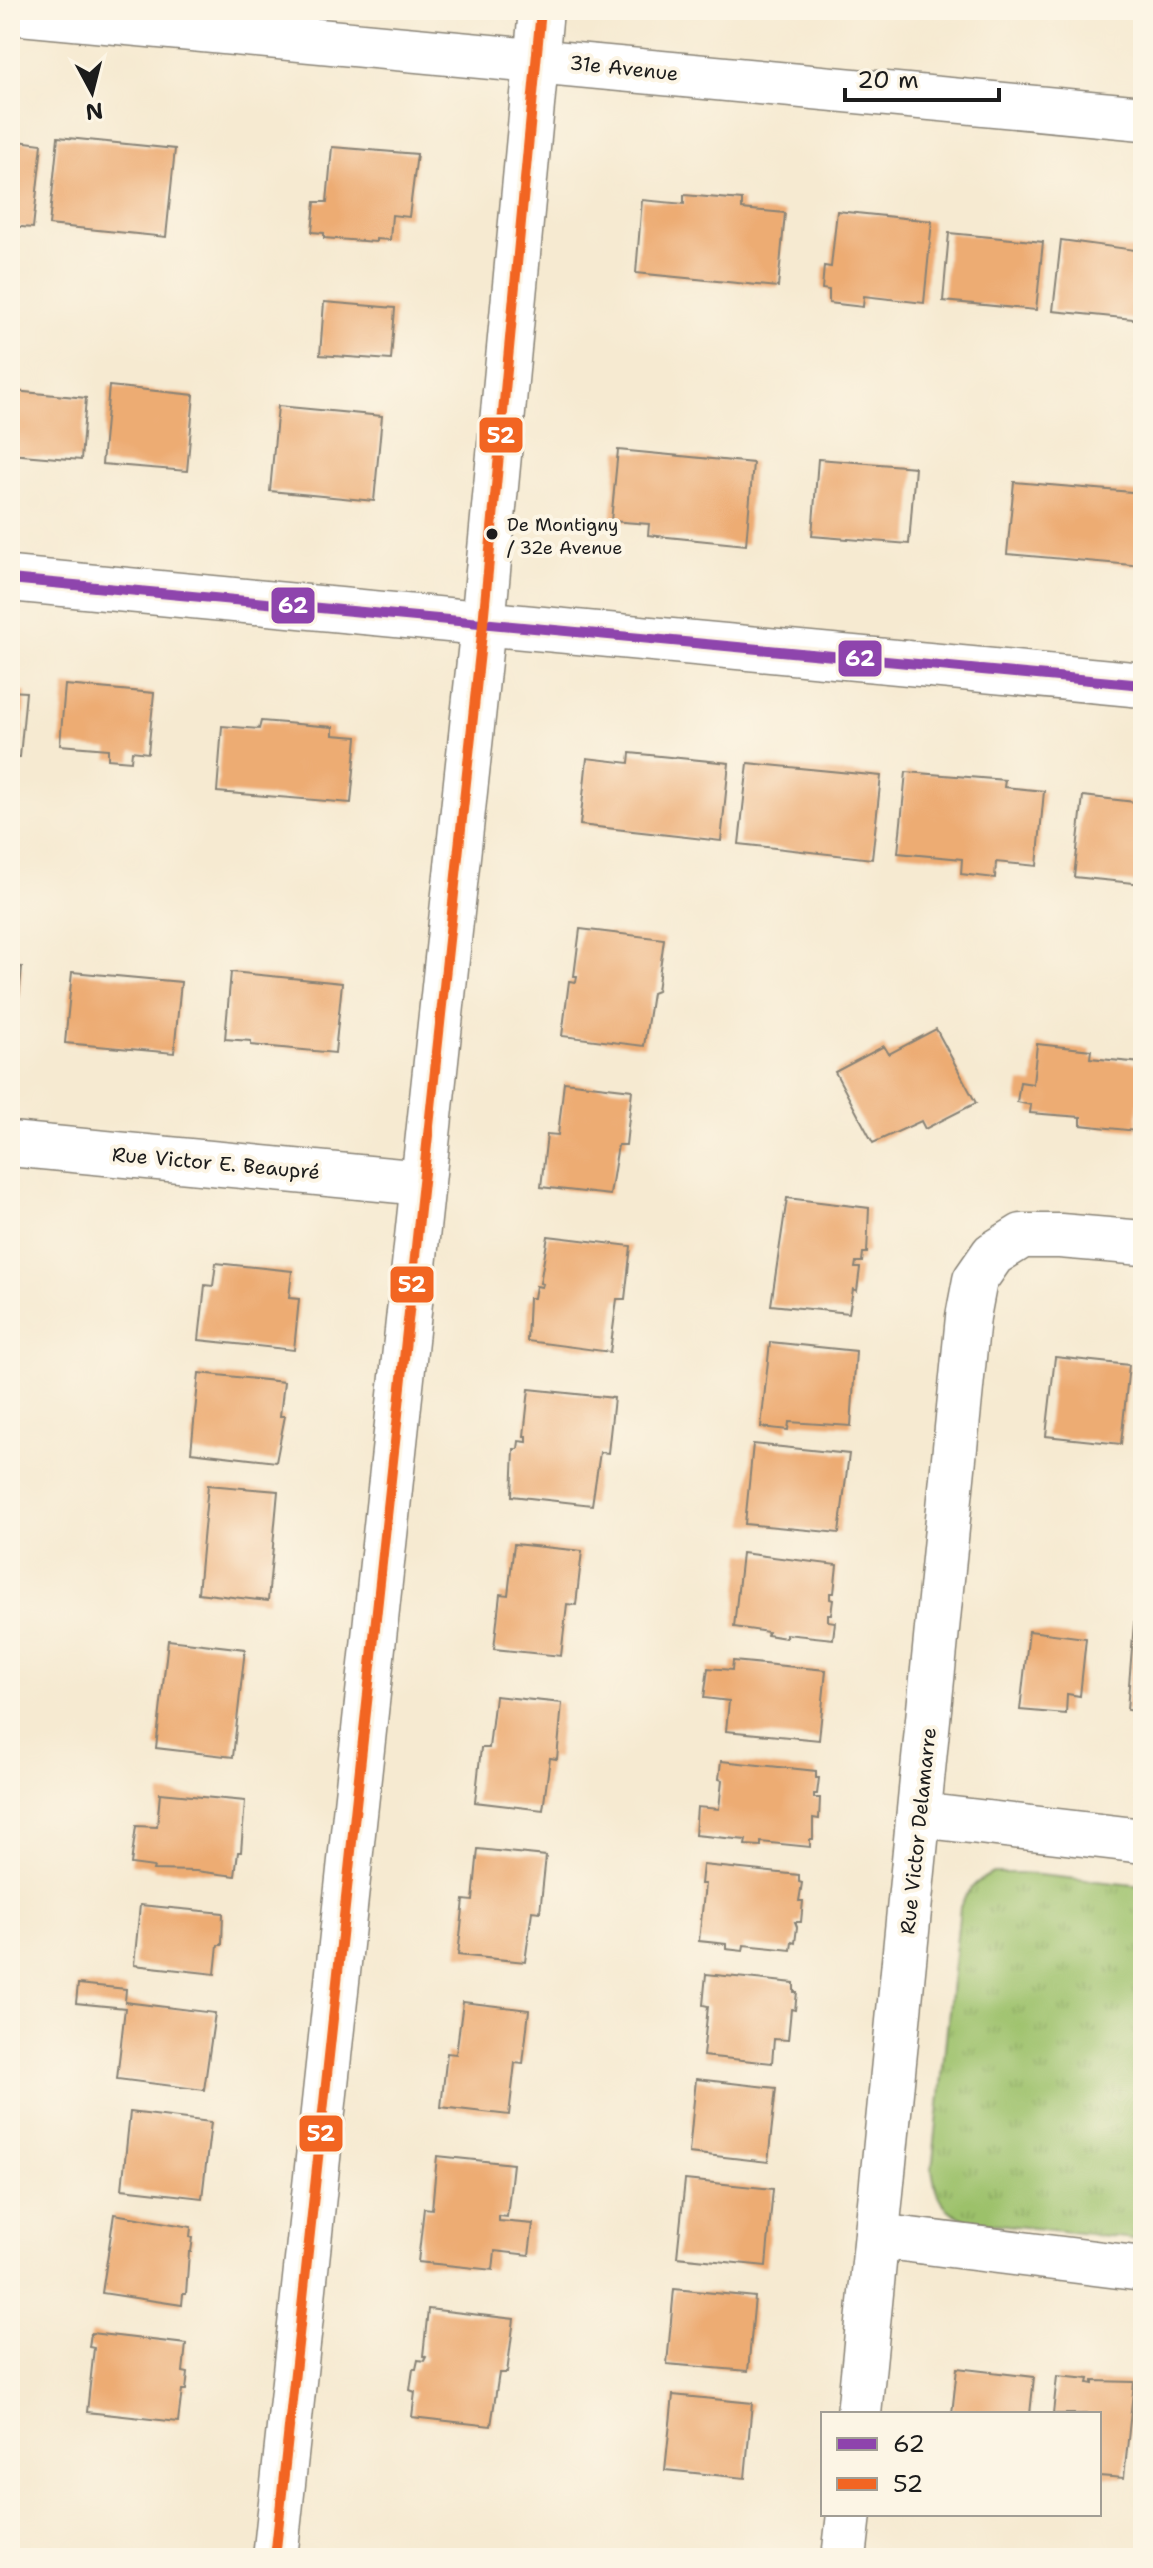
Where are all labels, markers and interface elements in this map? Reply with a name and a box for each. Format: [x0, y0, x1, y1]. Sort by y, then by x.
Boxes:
street label: 31e Avenue [568, 49, 680, 87]
north arrow [52, 52, 132, 132]
scale bar [845, 52, 999, 102]
text: 20 m [857, 64, 919, 96]
text: N [84, 96, 105, 127]
line badge: 52 [478, 416, 524, 454]
text: 52 [487, 421, 515, 450]
place label: De Montigny / 32e Avenue [507, 513, 623, 560]
marker: De Montigny / 32e Avenue [484, 526, 500, 542]
line badge: 62 [270, 586, 316, 625]
text: 62 [278, 591, 308, 620]
line badge: 62 [837, 639, 883, 678]
text: 62 [845, 644, 875, 673]
street label: Rue Victor E. Beaupré [111, 1141, 321, 1185]
line badge: 52 [389, 1265, 435, 1304]
text: 52 [398, 1270, 426, 1299]
street label: Rue Victor Delamarre [894, 1726, 942, 1936]
line badge: 52 [298, 2114, 344, 2153]
text: 52 [307, 2119, 335, 2148]
legend [821, 2412, 1101, 2516]
text: 62 [893, 2428, 925, 2460]
text: 52 [893, 2468, 923, 2500]

